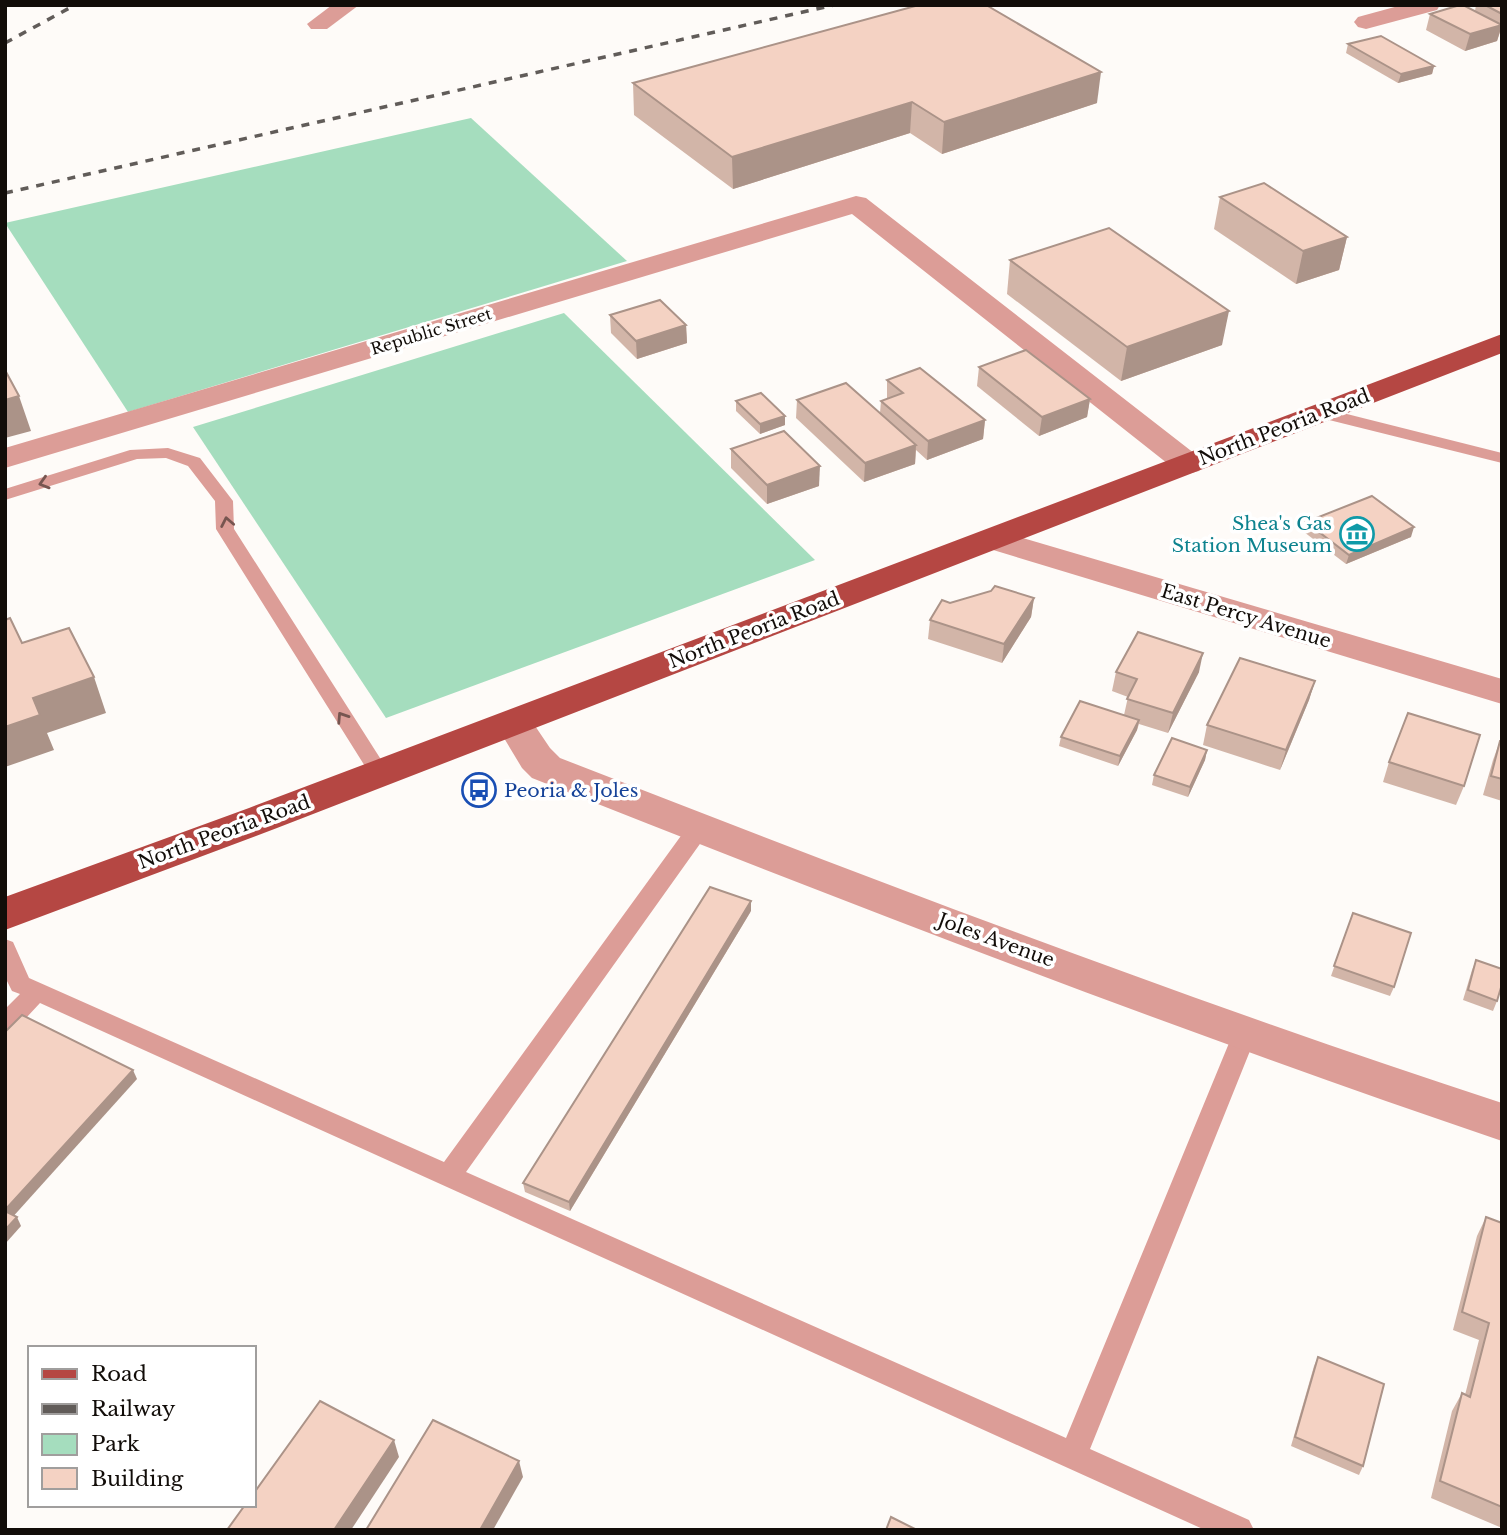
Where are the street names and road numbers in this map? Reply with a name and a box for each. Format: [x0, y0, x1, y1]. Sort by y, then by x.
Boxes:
street label: Republic Street [368, 303, 494, 359]
street label: North Peoria Road [1195, 384, 1373, 470]
street label: East Percy Avenue [1158, 579, 1334, 653]
street label: North Peoria Road [665, 587, 843, 673]
street label: North Peoria Road [135, 790, 313, 874]
street label: Joles Avenue [932, 907, 1057, 972]

